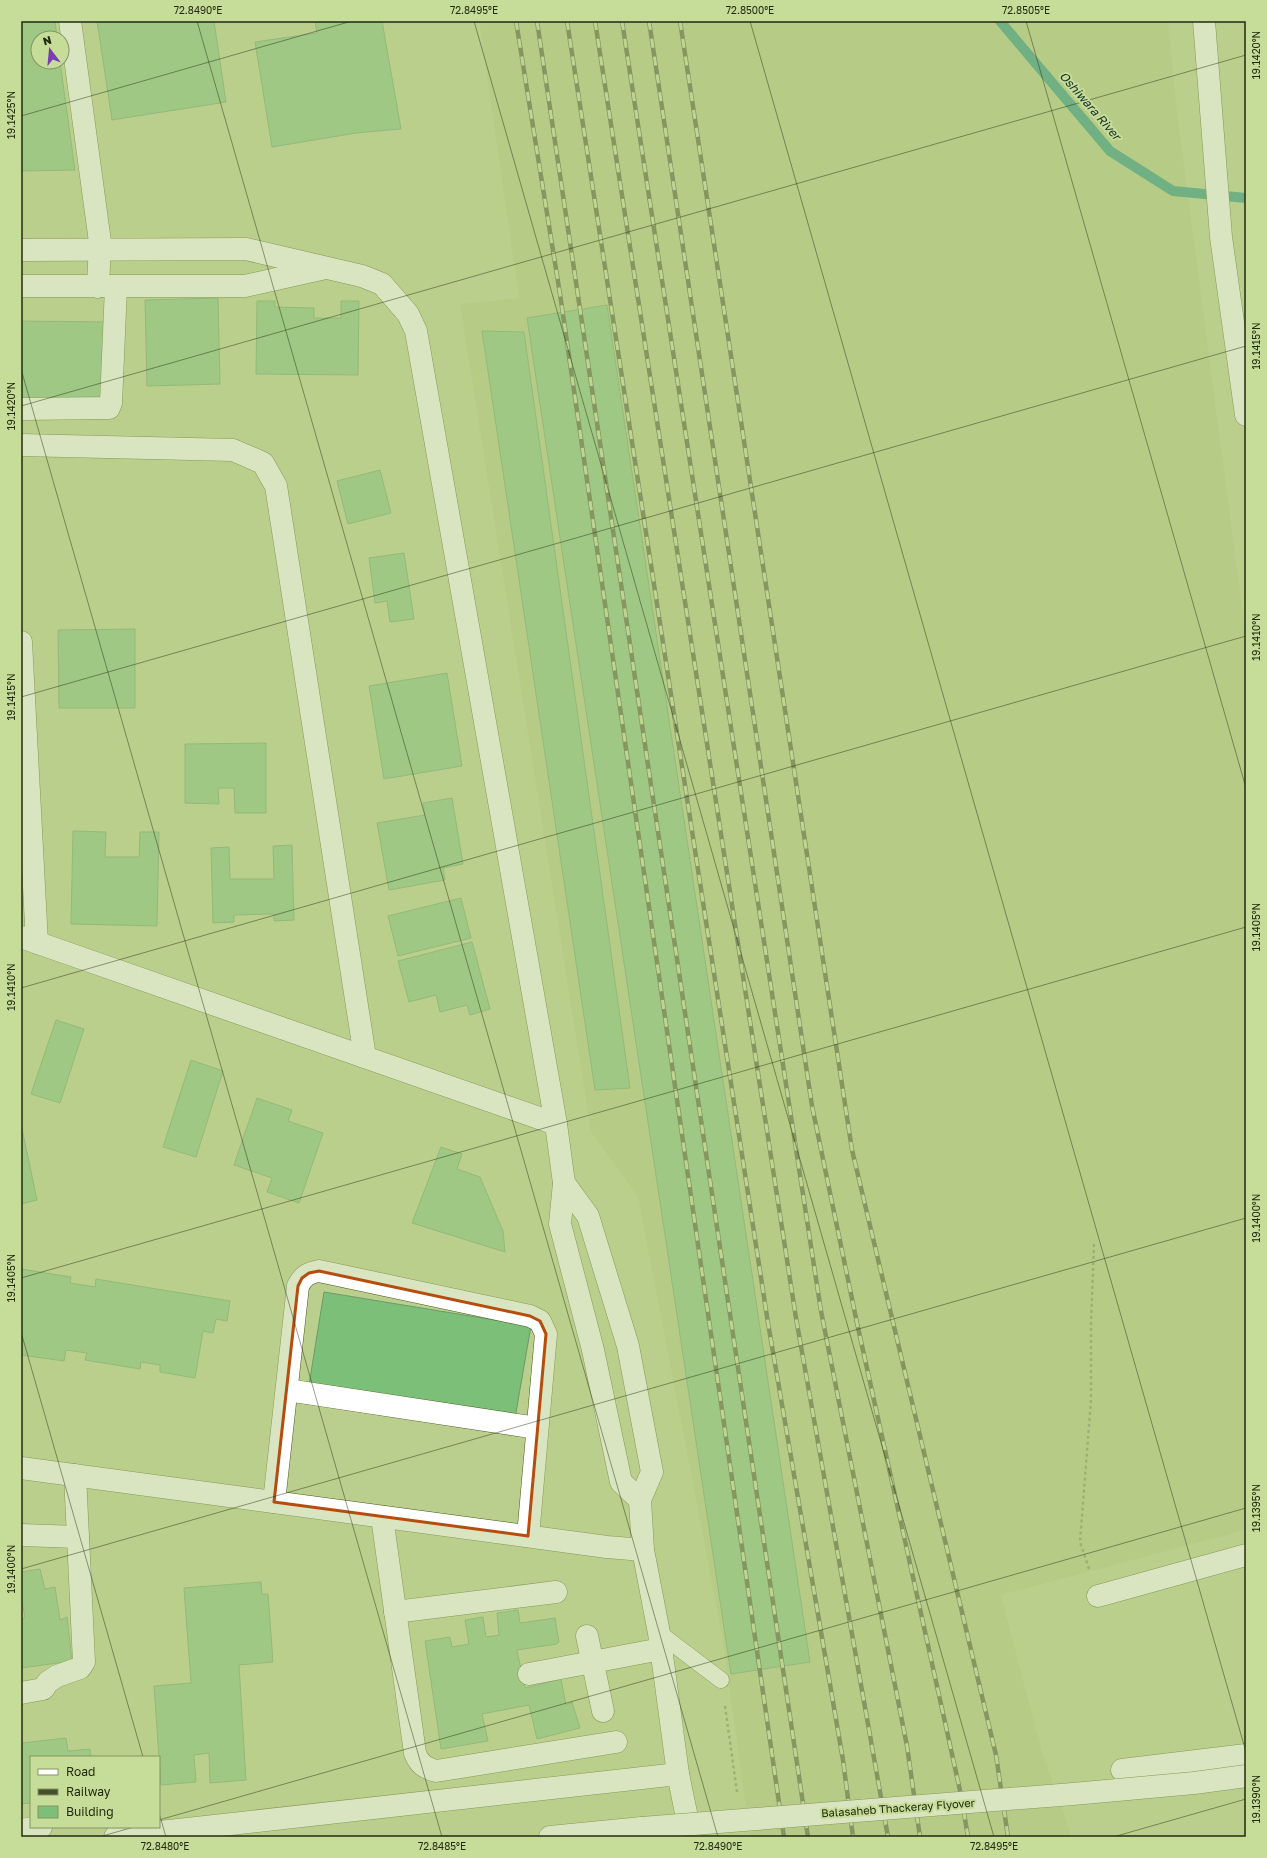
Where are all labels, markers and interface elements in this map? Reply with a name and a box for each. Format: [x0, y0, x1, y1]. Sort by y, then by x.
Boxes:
text: 72.8490°E [174, 4, 222, 16]
text: 72.8495°E [450, 4, 498, 16]
text: 72.8500°E [726, 4, 774, 16]
text: 72.8505°E [1002, 4, 1050, 16]
north arrow [30, 30, 70, 70]
text: 19.1420°N [1250, 31, 1262, 79]
text: N [41, 33, 53, 47]
water label: Oshiwara River [1057, 68, 1126, 145]
text: 19.1425°N [5, 91, 17, 139]
text: 19.1415°N [1250, 323, 1262, 370]
text: 19.1420°N [5, 382, 17, 430]
text: 19.1410°N [1250, 613, 1262, 661]
text: 19.1415°N [5, 674, 17, 721]
text: 19.1405°N [1250, 903, 1262, 951]
text: 19.1410°N [5, 963, 17, 1011]
text: 19.1400°N [1250, 1194, 1262, 1242]
text: 19.1405°N [5, 1254, 17, 1302]
text: 19.1395°N [1250, 1484, 1262, 1532]
text: 19.1400°N [5, 1545, 17, 1593]
legend [30, 1756, 160, 1828]
text: Road [66, 1764, 95, 1779]
text: 19.1390°N [1250, 1775, 1262, 1823]
text: Railway [66, 1784, 111, 1799]
street label: Balasaheb Thackeray Flyover [821, 1796, 976, 1819]
text: Building [66, 1804, 114, 1819]
text: 72.8480°E [141, 1840, 189, 1852]
text: 72.8485°E [418, 1840, 466, 1852]
text: 72.8490°E [694, 1840, 742, 1852]
text: 72.8495°E [970, 1840, 1018, 1852]

